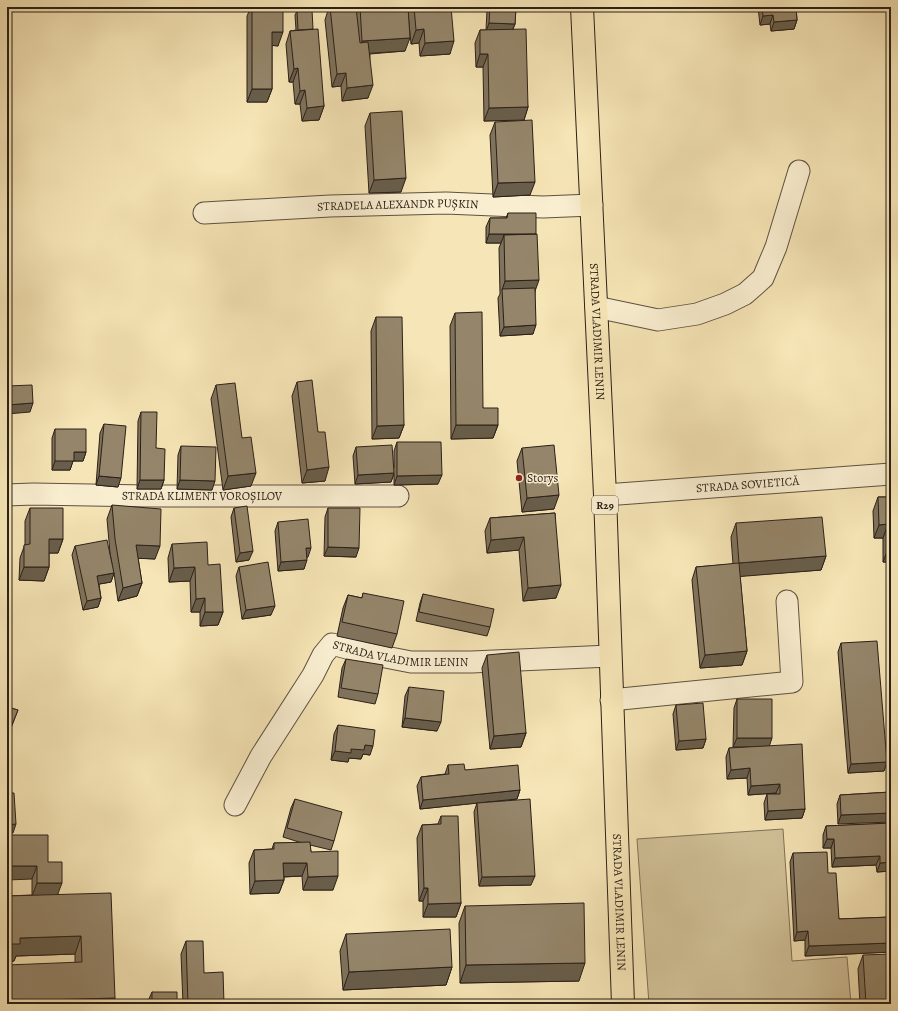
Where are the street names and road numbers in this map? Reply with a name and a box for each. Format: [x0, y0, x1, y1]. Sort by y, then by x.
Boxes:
street label: STRADELA ALEXANDR PUȘKIN [316, 195, 479, 215]
street label: STRADA VLADIMIR LENIN [586, 263, 609, 401]
street label: STRADA SOVIETICĂ [695, 473, 801, 496]
street label: STRADA KLIMENT VOROȘILOV [122, 488, 283, 504]
road number: R29 [592, 496, 618, 514]
street label: STRADA VLADIMIR LENIN [331, 637, 469, 670]
street label: STRADA VLADIMIR LENIN [609, 833, 630, 971]

